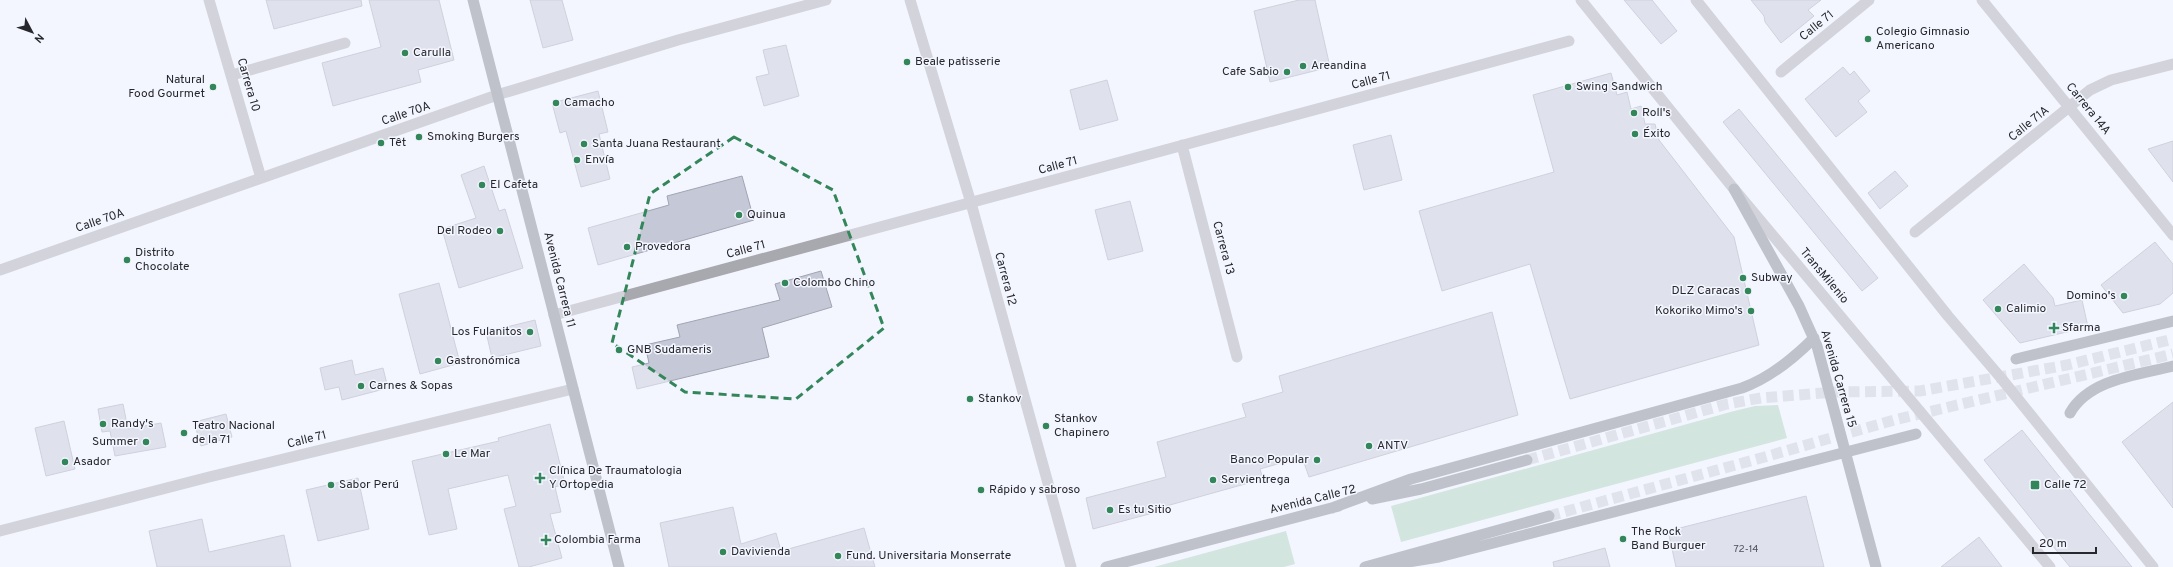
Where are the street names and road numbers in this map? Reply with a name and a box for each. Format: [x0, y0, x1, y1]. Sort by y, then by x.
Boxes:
street label: Calle 71 [1796, 7, 1838, 45]
street label: Carrera 10 [233, 56, 263, 114]
street label: Calle 71 [1350, 68, 1392, 94]
street label: Carrera 14A [2062, 79, 2114, 139]
street label: Calle 70A [379, 98, 433, 130]
street label: Calle 71A [2005, 103, 2053, 145]
street label: Calle 71 [1037, 153, 1079, 179]
street label: Calle 70A [73, 205, 127, 237]
street label: Carrera 13 [1208, 219, 1238, 277]
street label: Avenida Carrera 11 [539, 230, 579, 330]
street label: Calle 71 [725, 237, 767, 263]
street label: TransMilenio [1796, 245, 1852, 307]
street label: Carrera 12 [990, 250, 1020, 308]
street label: Avenida Carrera 15 [1816, 328, 1860, 430]
street label: Calle 71 [286, 427, 328, 453]
street label: Avenida Calle 72 [1268, 482, 1358, 518]

